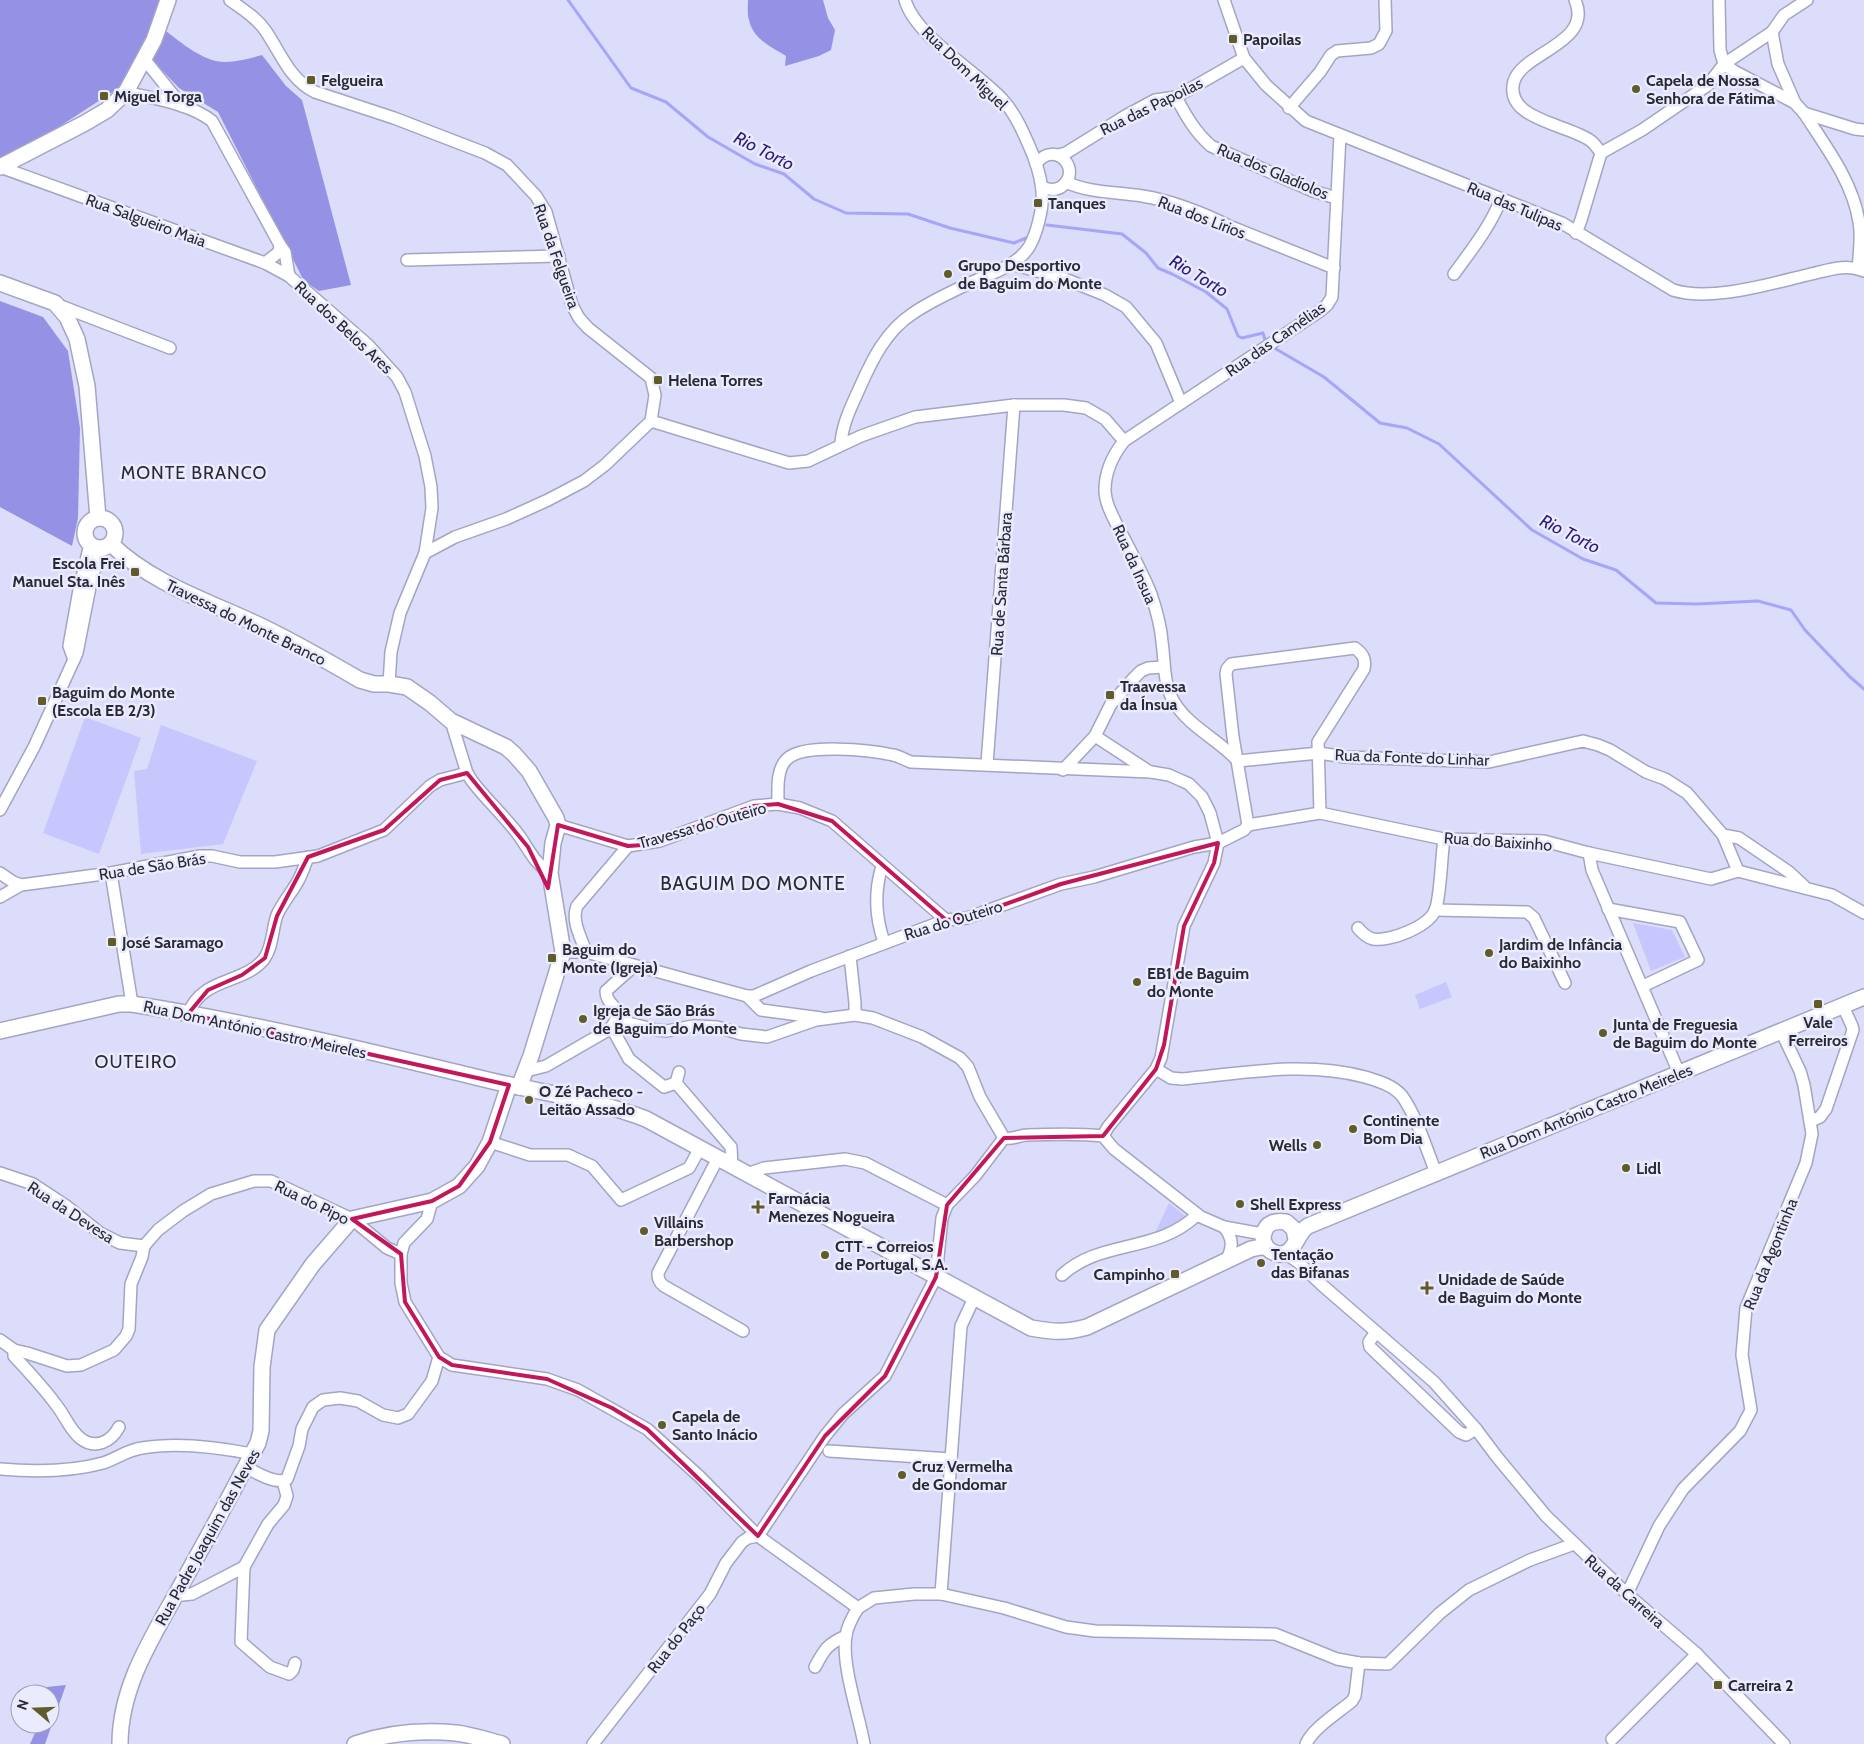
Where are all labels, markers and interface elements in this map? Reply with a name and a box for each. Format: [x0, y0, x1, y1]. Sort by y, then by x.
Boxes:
street label: Rua Dom Miguel [918, 23, 1012, 114]
place label: Papoilas [1243, 30, 1302, 49]
marker: Papoilas [1227, 33, 1239, 45]
place label: Felgueira [321, 71, 383, 90]
place label: Capela de Nossa Senhora de Fátima [1646, 71, 1775, 108]
street label: Rua das Papoilas [1097, 73, 1206, 139]
marker: Felgueira [305, 74, 317, 86]
marker: Capela de Nossa Senhora de Fátima [1630, 83, 1642, 95]
place label: Miguel Torga [114, 87, 202, 106]
marker: Miguel Torga [98, 90, 110, 102]
water label: Rio Torto [730, 127, 798, 175]
street label: Rua dos Gladíolos [1214, 139, 1332, 204]
street label: Rua das Tulipas [1464, 178, 1566, 235]
street label: Rua Salgueiro Maia [83, 190, 209, 251]
street label: Rua dos Lírios [1155, 192, 1249, 243]
place label: Tanques [1048, 194, 1106, 213]
marker: Tanques [1032, 197, 1044, 209]
street label: Rua da Felgueira [530, 201, 583, 311]
water label: Rio Torto [1166, 250, 1232, 302]
place label: Grupo Desportivo de Baguim do Monte [958, 256, 1102, 293]
marker: Grupo Desportivo de Baguim do Monte [942, 268, 954, 280]
street label: Rua dos Belos Ares [291, 277, 397, 378]
street label: Rua das Camélias [1222, 298, 1329, 381]
place label: Helena Torres [668, 371, 763, 390]
marker: Helena Torres [652, 374, 664, 386]
district label: MONTE BRANCO [121, 462, 267, 484]
water label: Rio Torto [1536, 510, 1604, 558]
street label: Rua de Santa Bárbara [987, 511, 1016, 656]
street label: Rua da Insua [1109, 522, 1161, 607]
place label: Escola Frei Manuel Sta. Inês [12, 554, 125, 591]
marker: Escola Frei Manuel Sta. Inês [129, 566, 141, 578]
street label: Travessa do Monte Branco [163, 575, 329, 670]
place label: Traavessa da Ínsua [1120, 677, 1186, 714]
place label: Baguim do Monte (Escola EB 2/3) [52, 683, 175, 720]
marker: Traavessa da Ínsua [1104, 689, 1116, 701]
marker: Baguim do Monte (Escola EB 2/3) [36, 695, 48, 707]
street label: Rua da Fonte do Linhar [1334, 745, 1491, 770]
street label: Travessa do Outeiro [636, 798, 769, 853]
street label: Rua do Baixinho [1443, 828, 1553, 855]
street label: Rua de São Brás [97, 849, 207, 884]
district label: BAGUIM DO MONTE [660, 872, 846, 895]
street label: Rua do Outeiro [902, 896, 1005, 944]
place label: José Saramago [121, 933, 223, 952]
place label: Jardim de Infância do Baixinho [1498, 935, 1622, 972]
marker: José Saramago [106, 936, 118, 948]
place label: Baguim do Monte (Igreja) [562, 940, 658, 977]
marker: Jardim de Infância do Baixinho [1483, 947, 1495, 959]
marker: Baguim do Monte (Igreja) [546, 952, 558, 964]
place label: EB1 de Baguim do Monte [1147, 964, 1249, 1001]
marker: EB1 de Baguim do Monte [1131, 976, 1143, 988]
street label: Rua Dom António Castro Meireles [142, 997, 368, 1062]
marker: Vale Ferreiros [1812, 998, 1824, 1010]
place label: Igreja de São Brás de Baguim do Monte [593, 1001, 737, 1038]
marker: Igreja de São Brás de Baguim do Monte [577, 1013, 589, 1025]
place label: Vale Ferreiros [1788, 1013, 1848, 1050]
place label: Junta de Freguesia de Baguim do Monte [1612, 1015, 1757, 1052]
marker: Junta de Freguesia de Baguim do Monte [1597, 1027, 1609, 1039]
district label: OUTEIRO [95, 1051, 177, 1073]
street label: Rua Dom António Castro Meireles [1477, 1060, 1695, 1163]
place label: O Zé Pacheco - Leitão Assado [539, 1082, 643, 1119]
marker: O Zé Pacheco - Leitão Assado [523, 1094, 535, 1106]
place label: Continente Bom Dia [1363, 1111, 1439, 1148]
marker: Continente Bom Dia [1347, 1123, 1359, 1135]
place label: Wells [1269, 1136, 1307, 1155]
marker: Wells [1311, 1139, 1323, 1151]
place label: Lidl [1636, 1159, 1661, 1178]
marker: Lidl [1620, 1162, 1632, 1174]
street label: Rua do Pipo [271, 1176, 352, 1229]
street label: Rua da Devesa [24, 1177, 118, 1248]
place label: Farmácia Menezes Nogueira [768, 1189, 895, 1226]
place label: Shell Express [1250, 1195, 1341, 1214]
street label: Rua da Agontinha [1739, 1195, 1802, 1313]
marker: Shell Express [1234, 1198, 1246, 1210]
marker: Farmácia Menezes Nogueira [752, 1201, 764, 1213]
place label: Villains Barbershop [654, 1213, 734, 1250]
marker: Villains Barbershop [638, 1225, 650, 1237]
place label: CTT - Correios de Portugal, S.A. [835, 1237, 948, 1274]
place label: Tentação das Bifanas [1271, 1245, 1349, 1282]
marker: CTT - Correios de Portugal, S.A. [819, 1249, 831, 1261]
marker: Tentação das Bifanas [1255, 1257, 1267, 1269]
place label: Campinho [1094, 1265, 1165, 1284]
marker: Campinho [1169, 1268, 1181, 1280]
place label: Unidade de Saúde de Baguim do Monte [1438, 1270, 1582, 1307]
marker: Unidade de Saúde de Baguim do Monte [1420, 1281, 1434, 1295]
place label: Capela de Santo Inácio [672, 1407, 758, 1444]
marker: Capela de Santo Inácio [656, 1419, 668, 1431]
street label: Rua Padre Joaquim das Neves [151, 1446, 264, 1629]
place label: Cruz Vermelha de Gondomar [912, 1457, 1013, 1494]
marker: Cruz Vermelha de Gondomar [896, 1469, 908, 1481]
street label: Rua da Carreira [1581, 1551, 1669, 1632]
street label: Rua do Paço [643, 1600, 710, 1677]
place label: Carreira 2 [1728, 1676, 1793, 1695]
marker: Carreira 2 [1712, 1679, 1724, 1691]
north arrow [10, 1684, 60, 1734]
text: N [13, 1697, 33, 1712]

